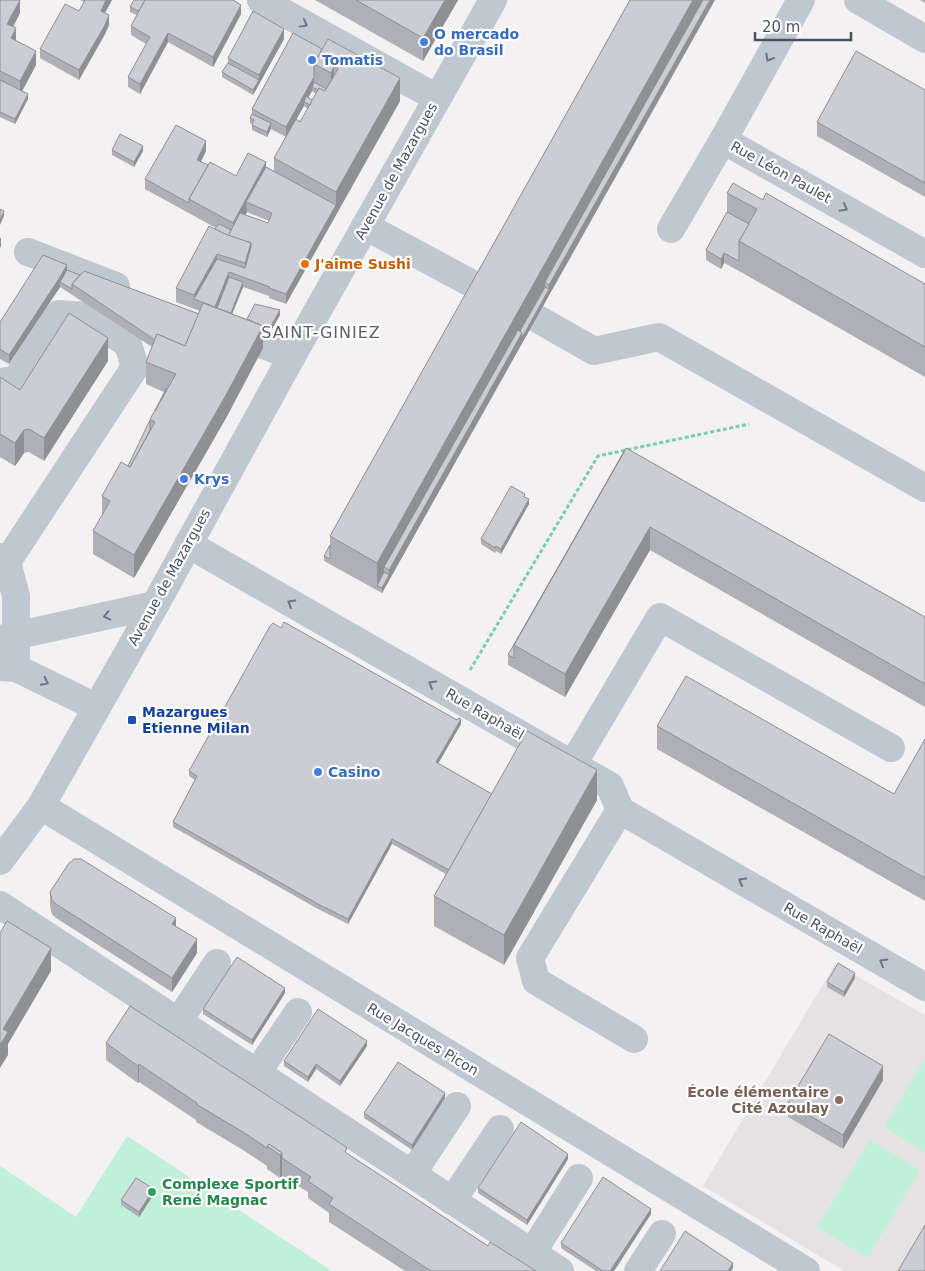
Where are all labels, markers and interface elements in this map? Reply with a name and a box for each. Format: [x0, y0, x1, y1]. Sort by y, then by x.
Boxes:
scale bar [755, 10, 851, 42]
one-way arrow [299, 17, 308, 27]
text: 20 m [762, 18, 800, 36]
place label: O mercado do Brasil [434, 26, 520, 58]
marker: O mercado do Brasil [418, 36, 430, 48]
place label: Tomatis [322, 52, 383, 68]
one-way arrow [765, 53, 775, 62]
marker: Tomatis [306, 54, 318, 66]
street label: Avenue de Mazargues [352, 100, 440, 242]
street label: Rue Léon Paulet [728, 138, 834, 206]
one-way arrow [839, 202, 848, 212]
place label: J'aime Sushi [314, 256, 411, 272]
marker: J'aime Sushi [299, 258, 311, 270]
district label: SAINT-GINIEZ [261, 323, 381, 342]
place label: Krys [194, 471, 229, 487]
marker: Krys [178, 473, 190, 485]
street label: Avenue de Mazargues [125, 506, 213, 648]
one-way arrow [287, 599, 296, 609]
one-way arrow [103, 610, 112, 621]
one-way arrow [40, 676, 49, 686]
one-way arrow [428, 680, 437, 690]
street label: Rue Raphaël [443, 685, 527, 743]
place label: Mazargues Etienne Milan [142, 704, 250, 736]
marker: Mazargues Etienne Milan [126, 714, 138, 726]
place label: Casino [328, 764, 381, 780]
marker: Casino [312, 766, 324, 778]
one-way arrow [739, 877, 748, 887]
street label: Rue Raphaël [781, 899, 865, 957]
one-way arrow [879, 959, 888, 969]
street label: Rue Jacques Picon [365, 1000, 481, 1078]
place label: École élémentaire Cité Azoulay [687, 1084, 829, 1116]
marker: École élémentaire Cité Azoulay [833, 1094, 845, 1106]
place label: Complexe Sportif René Magnac [162, 1176, 299, 1208]
marker: Complexe Sportif René Magnac [146, 1186, 158, 1198]

